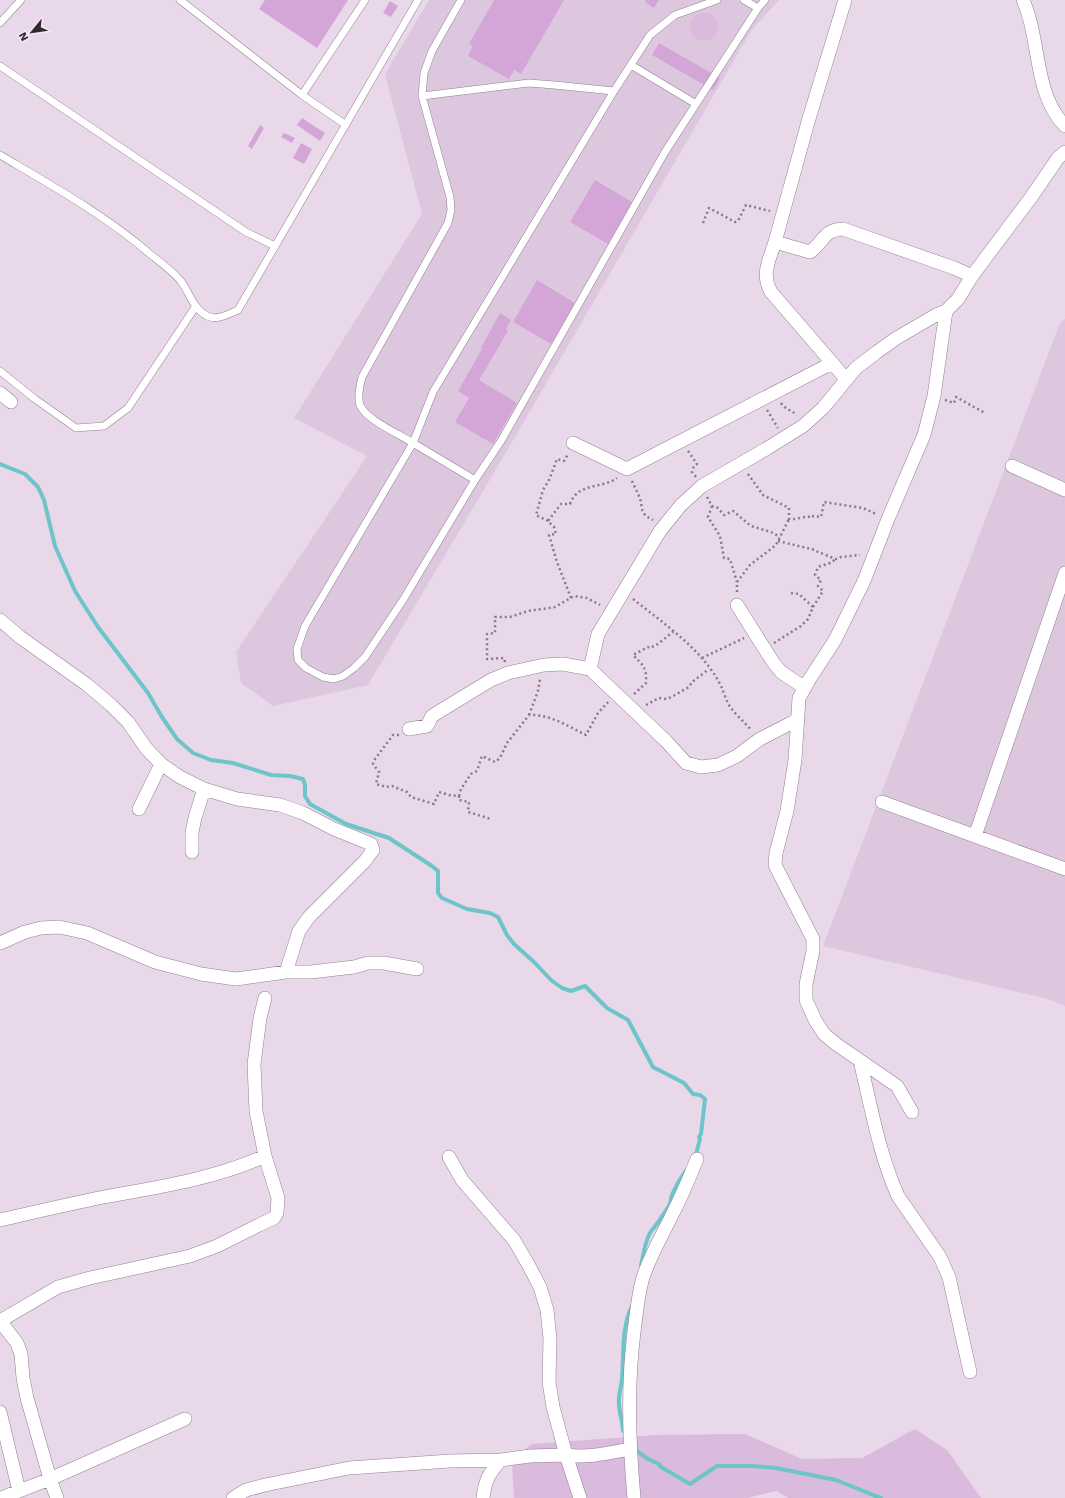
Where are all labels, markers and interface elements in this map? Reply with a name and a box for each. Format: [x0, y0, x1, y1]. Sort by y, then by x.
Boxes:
north arrow [12, 12, 52, 52]
text: N [16, 30, 31, 43]

